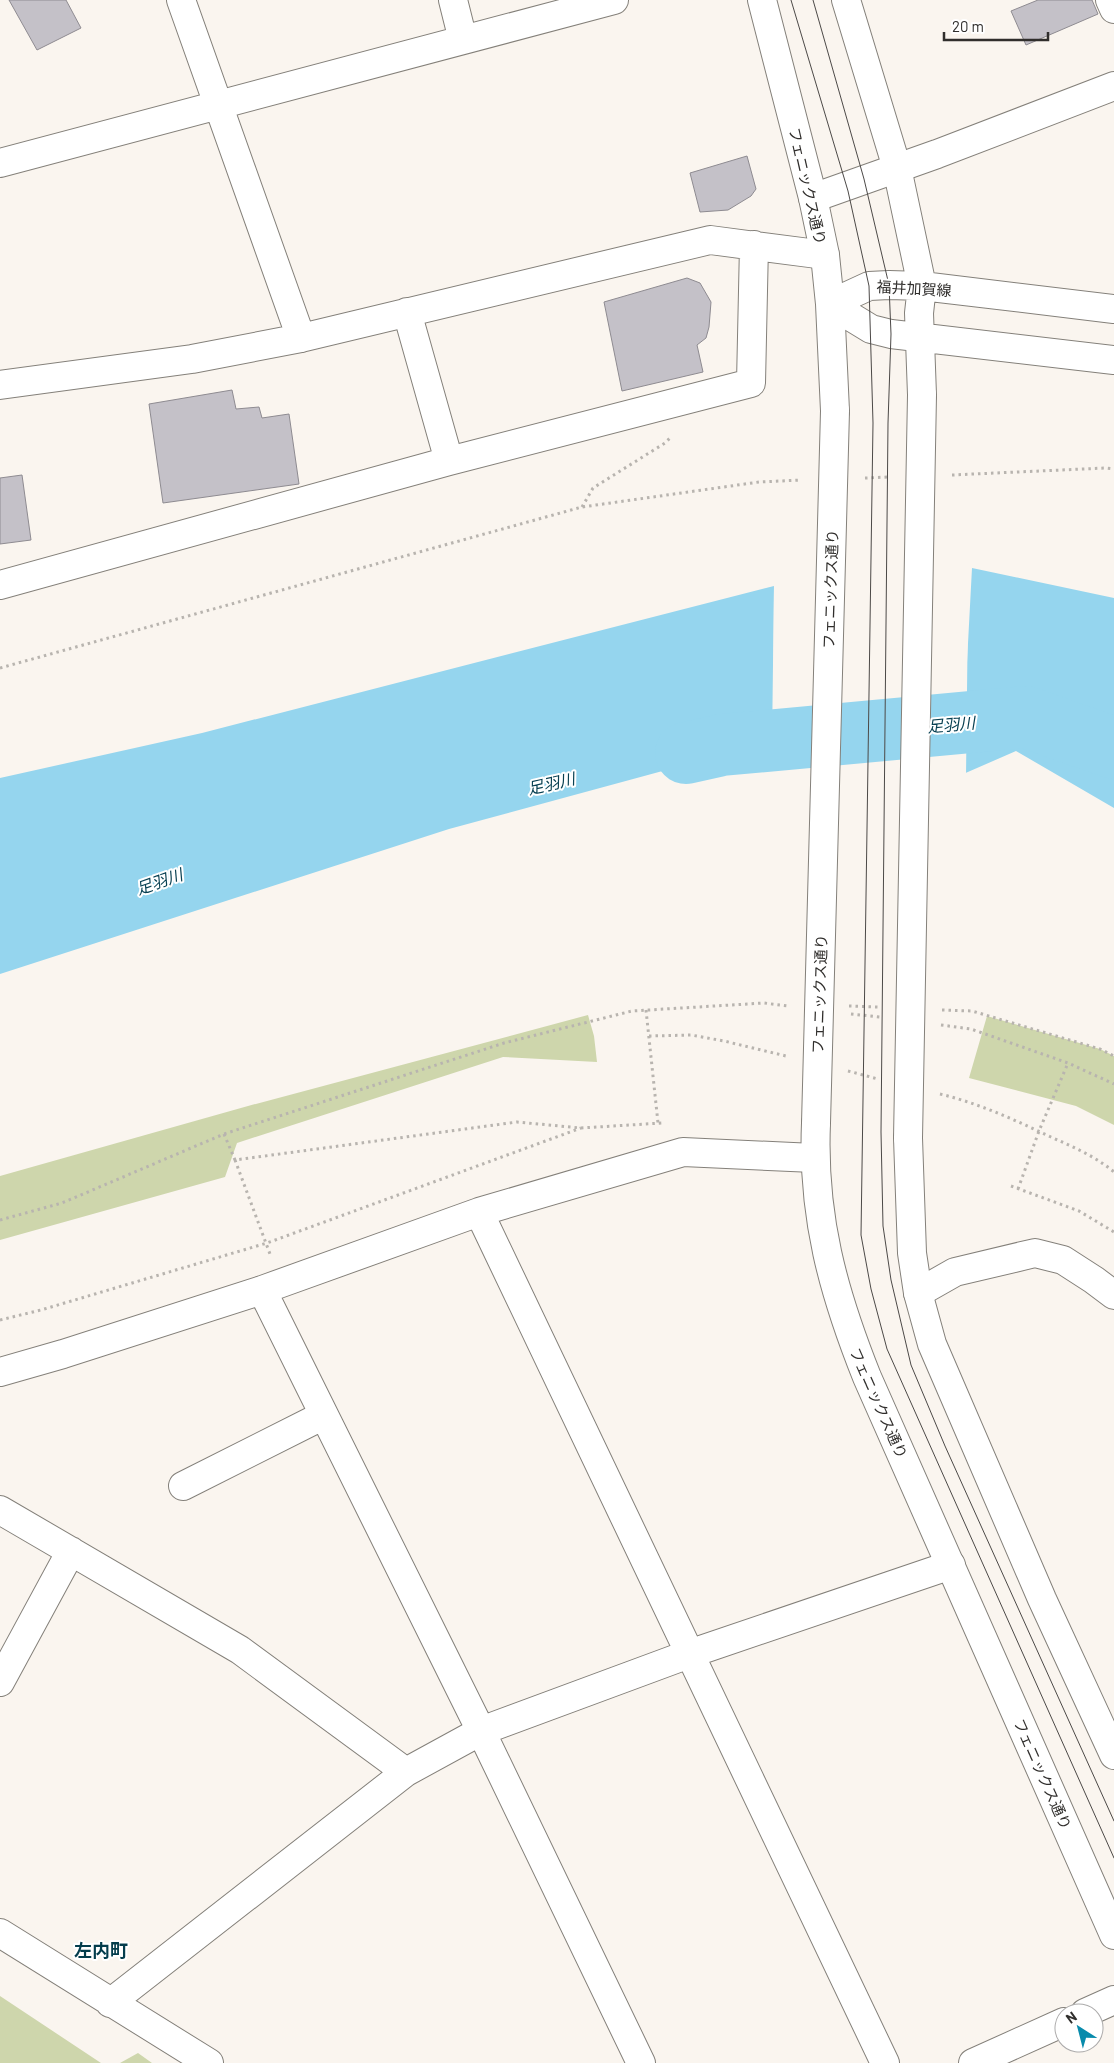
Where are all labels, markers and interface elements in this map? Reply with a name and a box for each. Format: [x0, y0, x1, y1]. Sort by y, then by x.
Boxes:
scale bar [944, 10, 1048, 42]
text: 20 m [952, 17, 984, 35]
street label: フェニックス通り [786, 126, 830, 246]
street label: 福井加賀線 [876, 277, 952, 299]
street label: フェニックス通り [819, 529, 841, 649]
water label: 足羽川 [926, 712, 978, 736]
water label: 足羽川 [525, 768, 578, 798]
water label: 足羽川 [133, 864, 187, 898]
street label: フェニックス通り [808, 934, 830, 1054]
street label: フェニックス通り [846, 1345, 912, 1461]
street label: フェニックス通り [1010, 1716, 1076, 1832]
district label: 左内町 [74, 1939, 128, 1961]
north arrow [1054, 2003, 1104, 2053]
text: N [1062, 2007, 1080, 2027]

